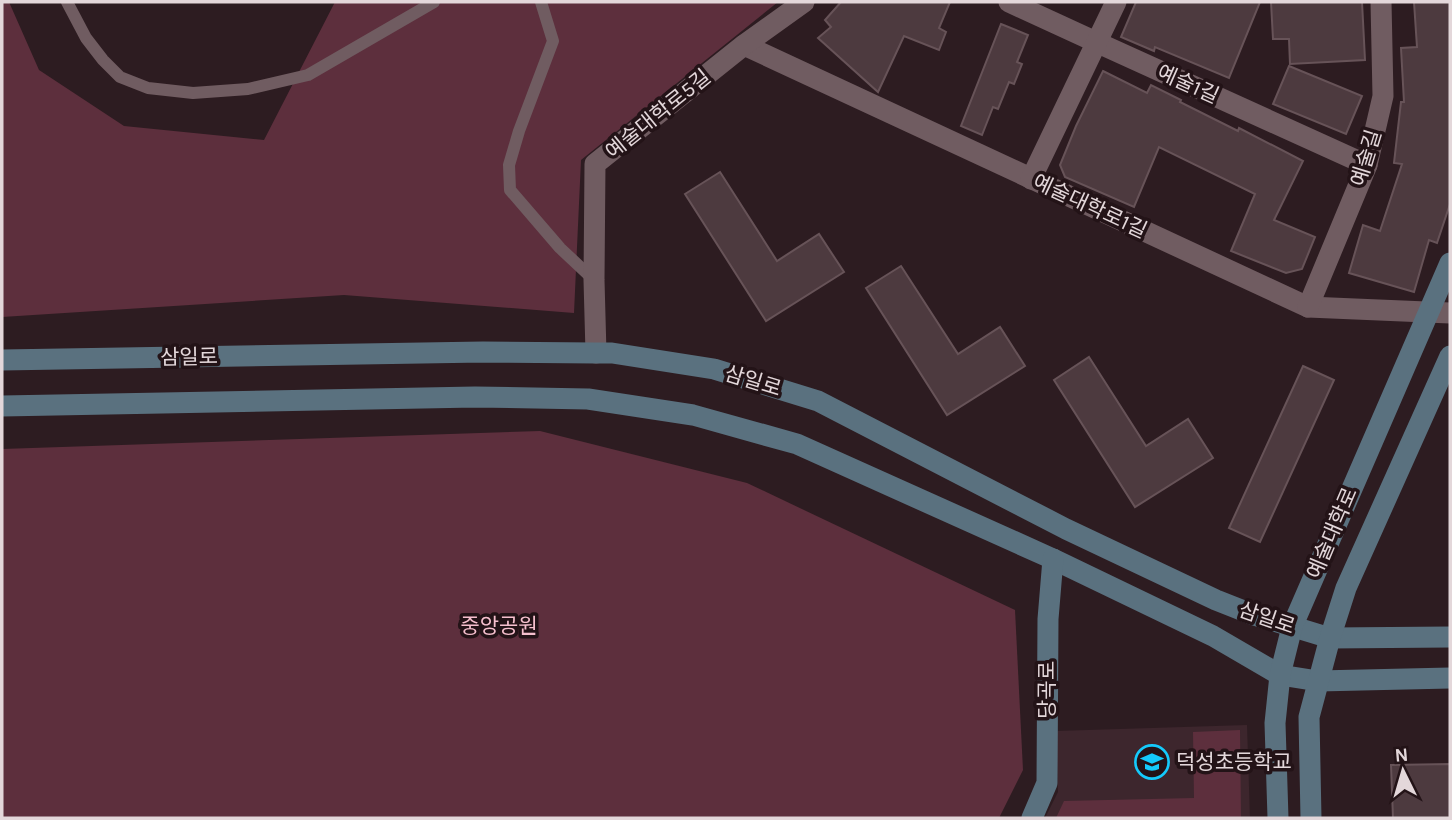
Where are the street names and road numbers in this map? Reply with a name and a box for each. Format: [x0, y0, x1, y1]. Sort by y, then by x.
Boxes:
street label: 예술1길 [1153, 60, 1223, 108]
street label: 예술대학로5길 [601, 64, 715, 164]
street label: 예술길 [1346, 127, 1386, 189]
street label: 예술대학로1길 [1029, 169, 1151, 243]
street label: 삼일로 [160, 344, 218, 370]
street label: 삼일로 [722, 361, 784, 401]
street label: 예술대학로 [1302, 484, 1362, 582]
street label: 삼일로 [1236, 597, 1298, 639]
street label: 당곡로 [1035, 661, 1059, 719]

